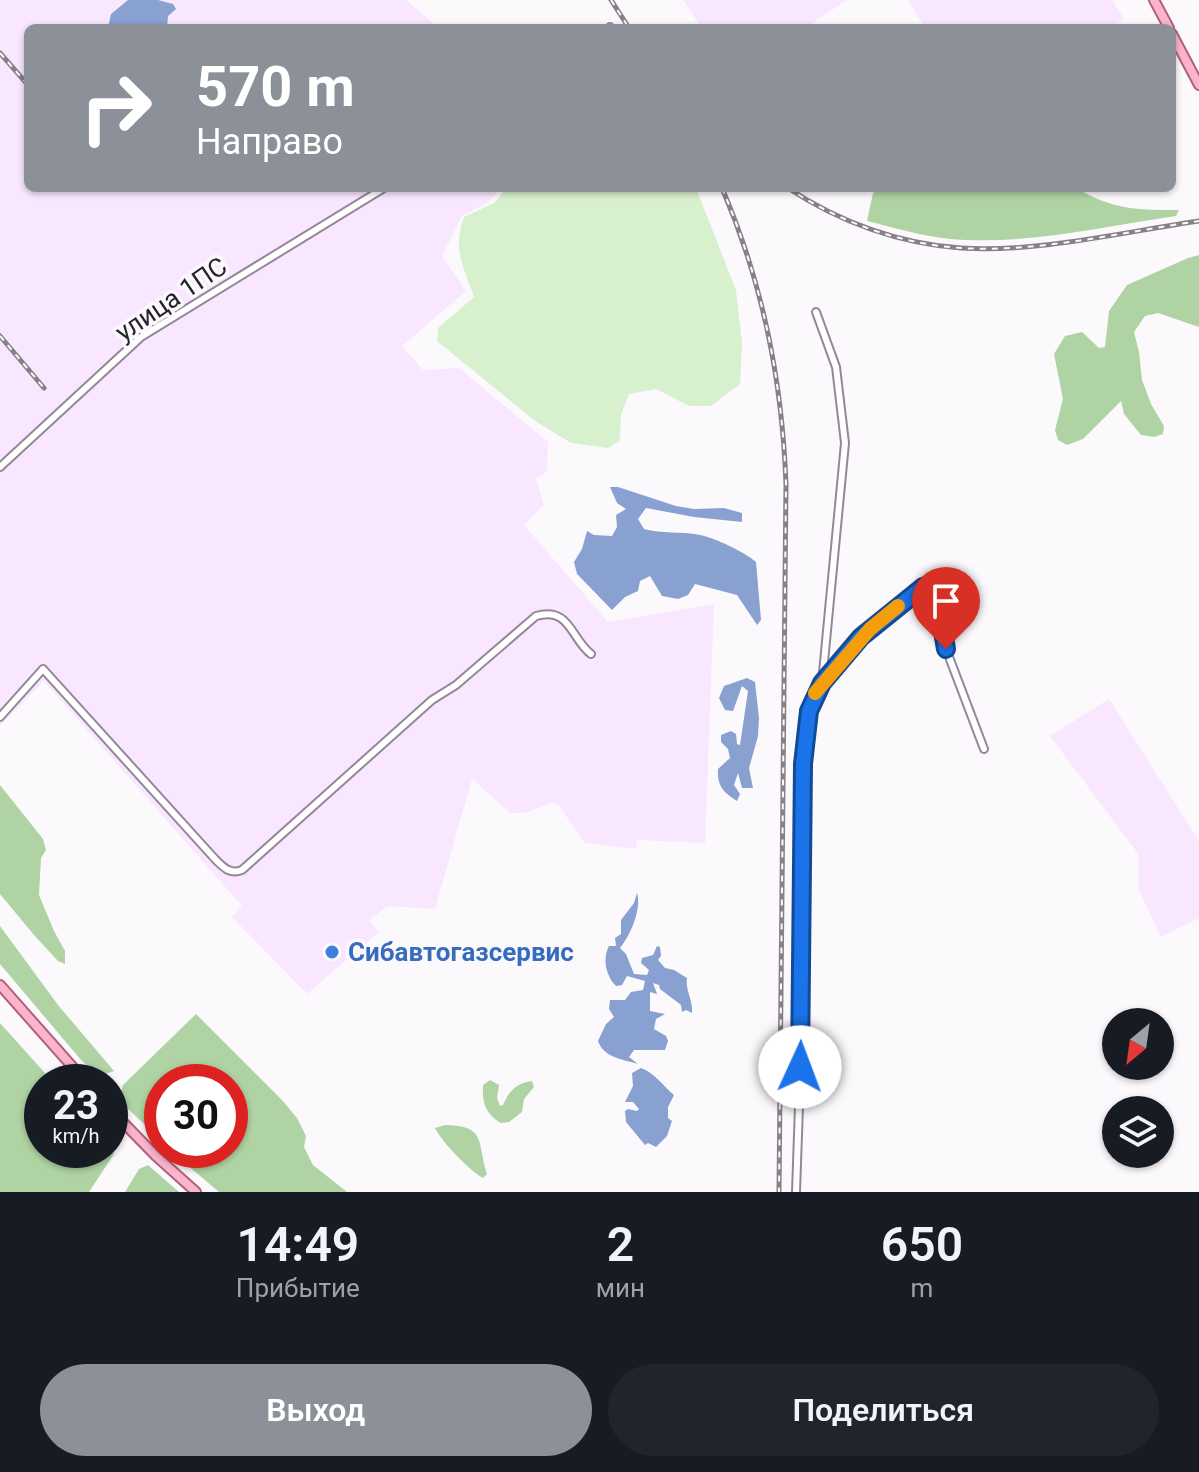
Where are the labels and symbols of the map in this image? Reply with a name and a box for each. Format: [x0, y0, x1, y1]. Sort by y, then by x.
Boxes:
street label: улица 1ПС [110, 251, 232, 347]
pin [912, 567, 980, 649]
place label: Сибавтогазсервис [348, 937, 574, 967]
marker: Сибавтогазсервис [323, 943, 341, 961]
north arrow [1102, 1008, 1174, 1080]
position arrow [758, 1025, 842, 1109]
speed limit sign: 30 [144, 1064, 248, 1168]

